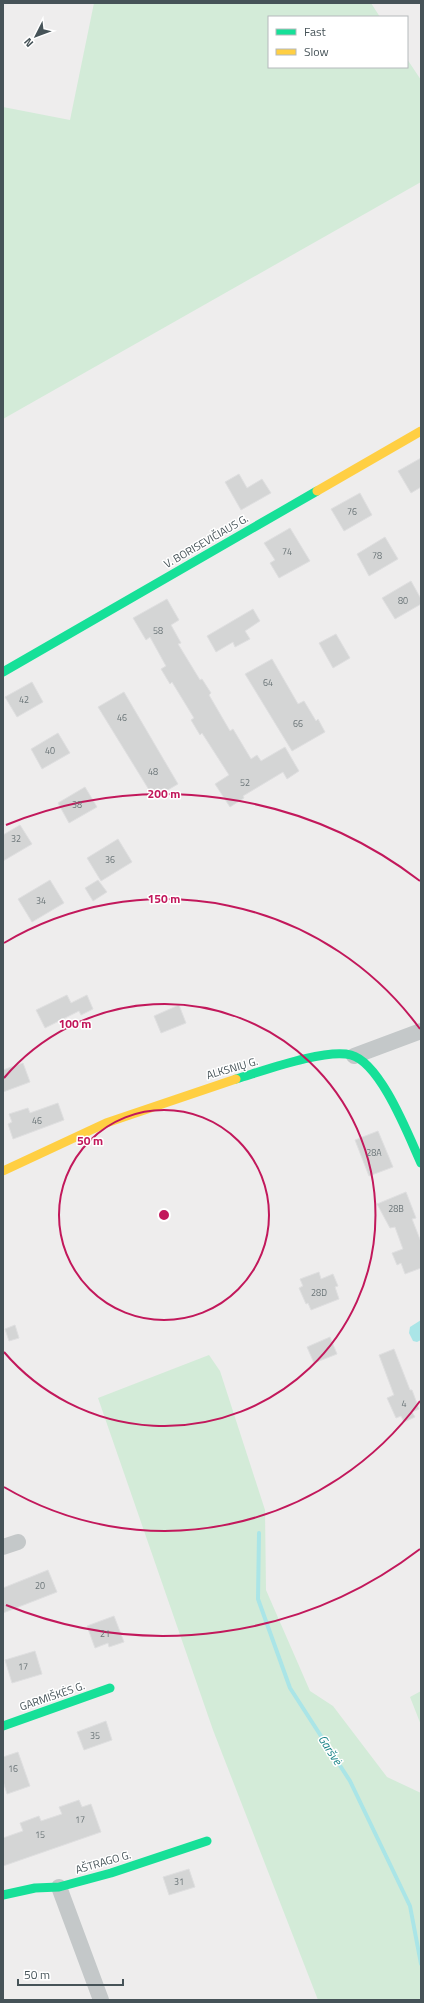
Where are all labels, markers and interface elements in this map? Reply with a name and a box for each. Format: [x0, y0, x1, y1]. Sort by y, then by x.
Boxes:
north arrow [16, 16, 56, 56]
legend [268, 16, 408, 68]
text: Fast [304, 22, 327, 41]
text: N [20, 35, 37, 51]
text: Slow [304, 42, 329, 61]
house number: 76 [347, 505, 357, 518]
street label: V. BORISEVIČIAUS G. [161, 510, 251, 572]
house number: 74 [282, 545, 292, 558]
house number: 78 [372, 549, 382, 562]
house number: 80 [398, 594, 408, 607]
house number: 58 [153, 624, 163, 637]
house number: 64 [263, 676, 273, 689]
house number: 42 [19, 693, 29, 706]
house number: 46 [117, 711, 127, 724]
house number: 66 [293, 717, 303, 730]
house number: 40 [45, 744, 55, 757]
house number: 48 [148, 765, 158, 778]
house number: 52 [240, 776, 250, 789]
text: 200 m [148, 784, 180, 803]
house number: 38 [72, 798, 82, 811]
house number: 32 [11, 832, 21, 845]
house number: 36 [105, 853, 115, 866]
text: 150 m [148, 889, 180, 908]
house number: 34 [36, 894, 46, 907]
text: 100 m [59, 1014, 91, 1033]
street label: ALKSNIŲ G. [204, 1053, 260, 1083]
house number: 46 [32, 1114, 42, 1127]
text: 50 m [77, 1131, 103, 1150]
house number: 28A [366, 1146, 382, 1159]
house number: 28B [388, 1202, 404, 1215]
centre of rings [157, 1208, 171, 1222]
house number: 28D [311, 1286, 327, 1299]
house number: 4 [401, 1397, 407, 1410]
house number: 20 [35, 1579, 45, 1592]
house number: 21 [100, 1627, 110, 1640]
house number: 17 [18, 1660, 28, 1673]
street label: GARMIŠKĖS G. [17, 1677, 87, 1715]
house number: 35 [90, 1729, 100, 1742]
water label: Garšvė [314, 1731, 348, 1770]
house number: 16 [8, 1762, 18, 1775]
house number: 17 [75, 1813, 85, 1826]
house number: 15 [35, 1828, 45, 1841]
street label: AŠTRAGO G. [73, 1846, 133, 1878]
house number: 31 [174, 1875, 184, 1888]
scale bar [18, 1961, 123, 1987]
text: 50 m [24, 1965, 50, 1984]

